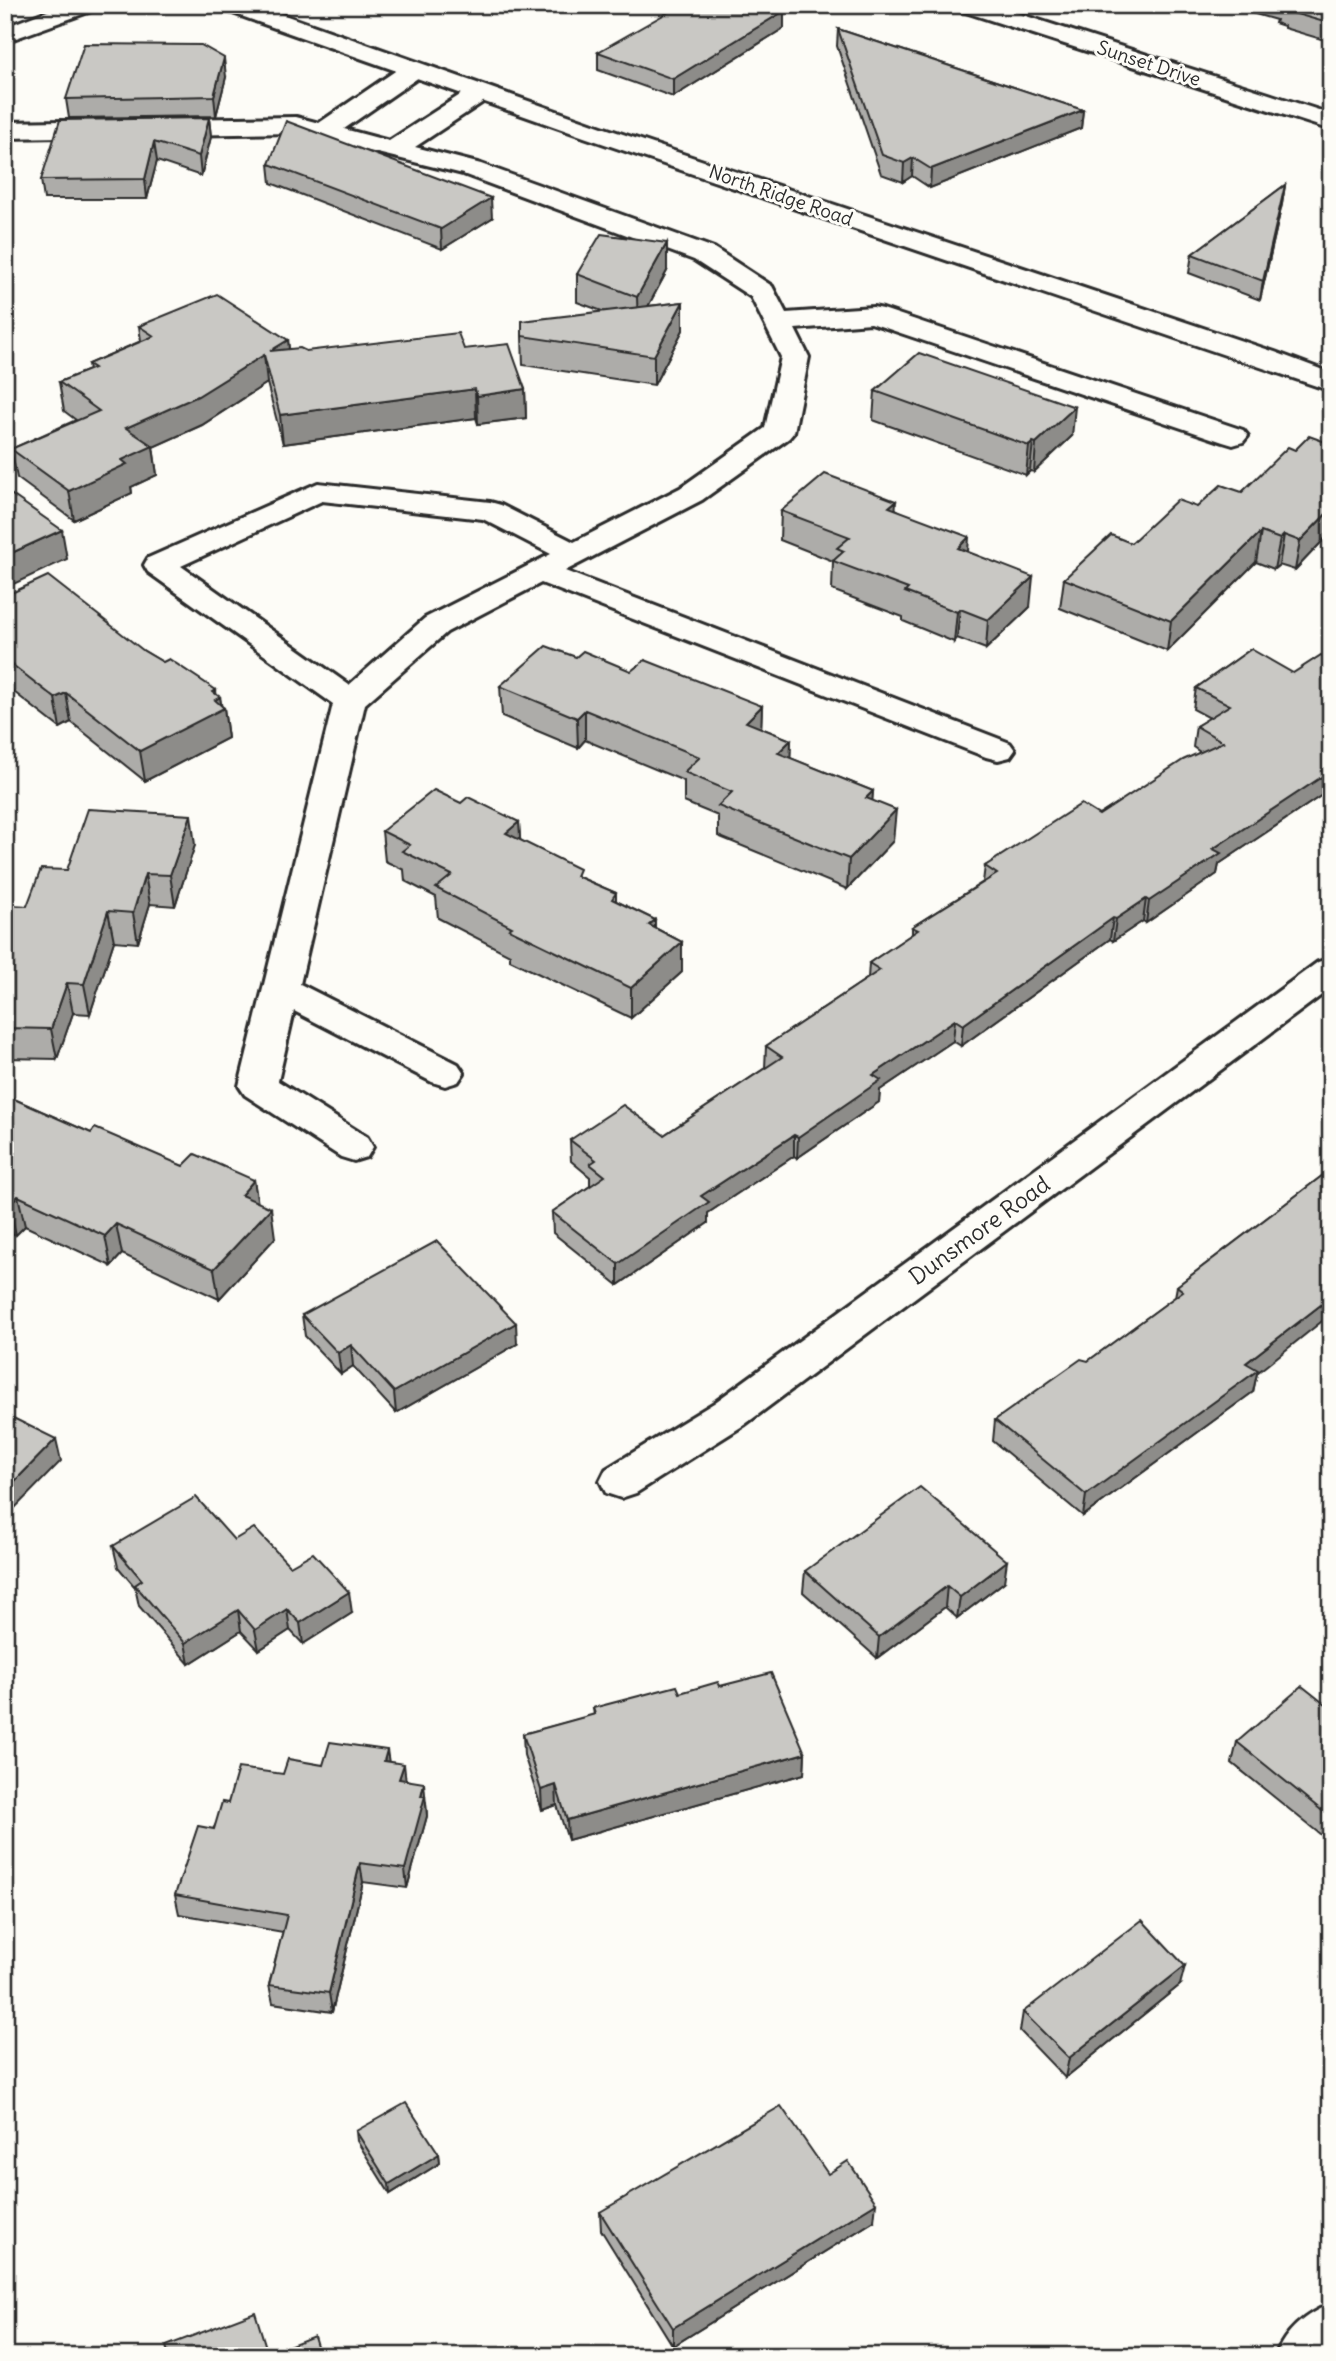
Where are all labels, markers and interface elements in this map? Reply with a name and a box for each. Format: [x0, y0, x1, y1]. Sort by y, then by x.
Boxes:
street label: Sunset Drive [1094, 35, 1204, 91]
street label: North Ridge Road [706, 159, 856, 231]
street label: Dunsmore Road [903, 1169, 1055, 1291]

